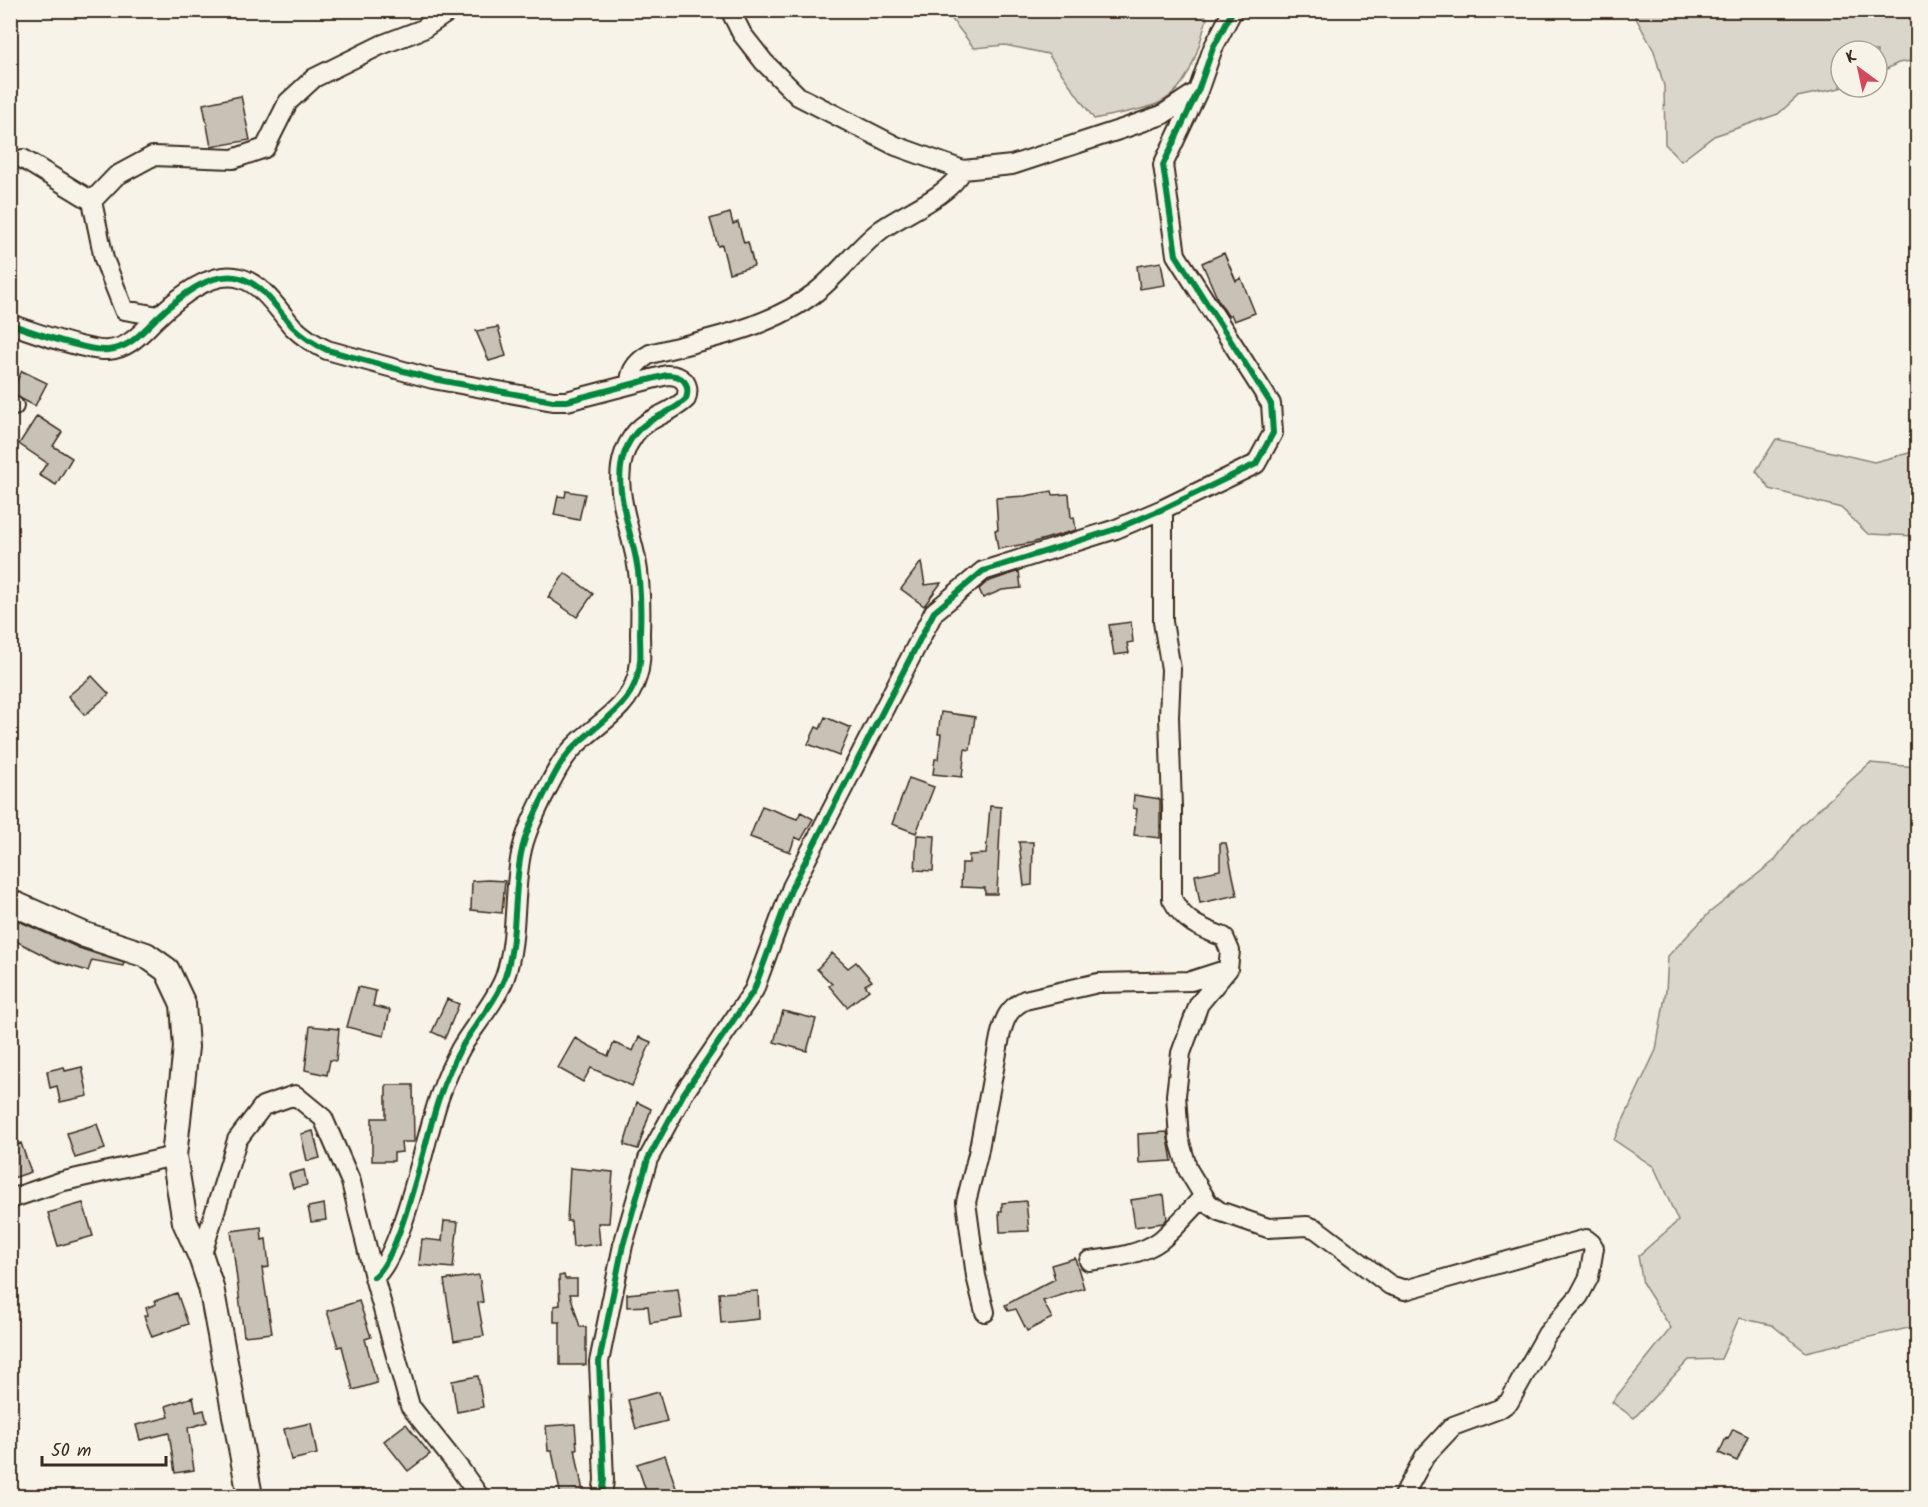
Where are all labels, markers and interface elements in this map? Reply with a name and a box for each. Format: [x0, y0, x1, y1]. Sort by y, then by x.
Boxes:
north arrow [1829, 39, 1889, 99]
text: K [1841, 44, 1863, 71]
scale bar [42, 1429, 166, 1467]
text: 50 m [51, 1437, 91, 1466]

